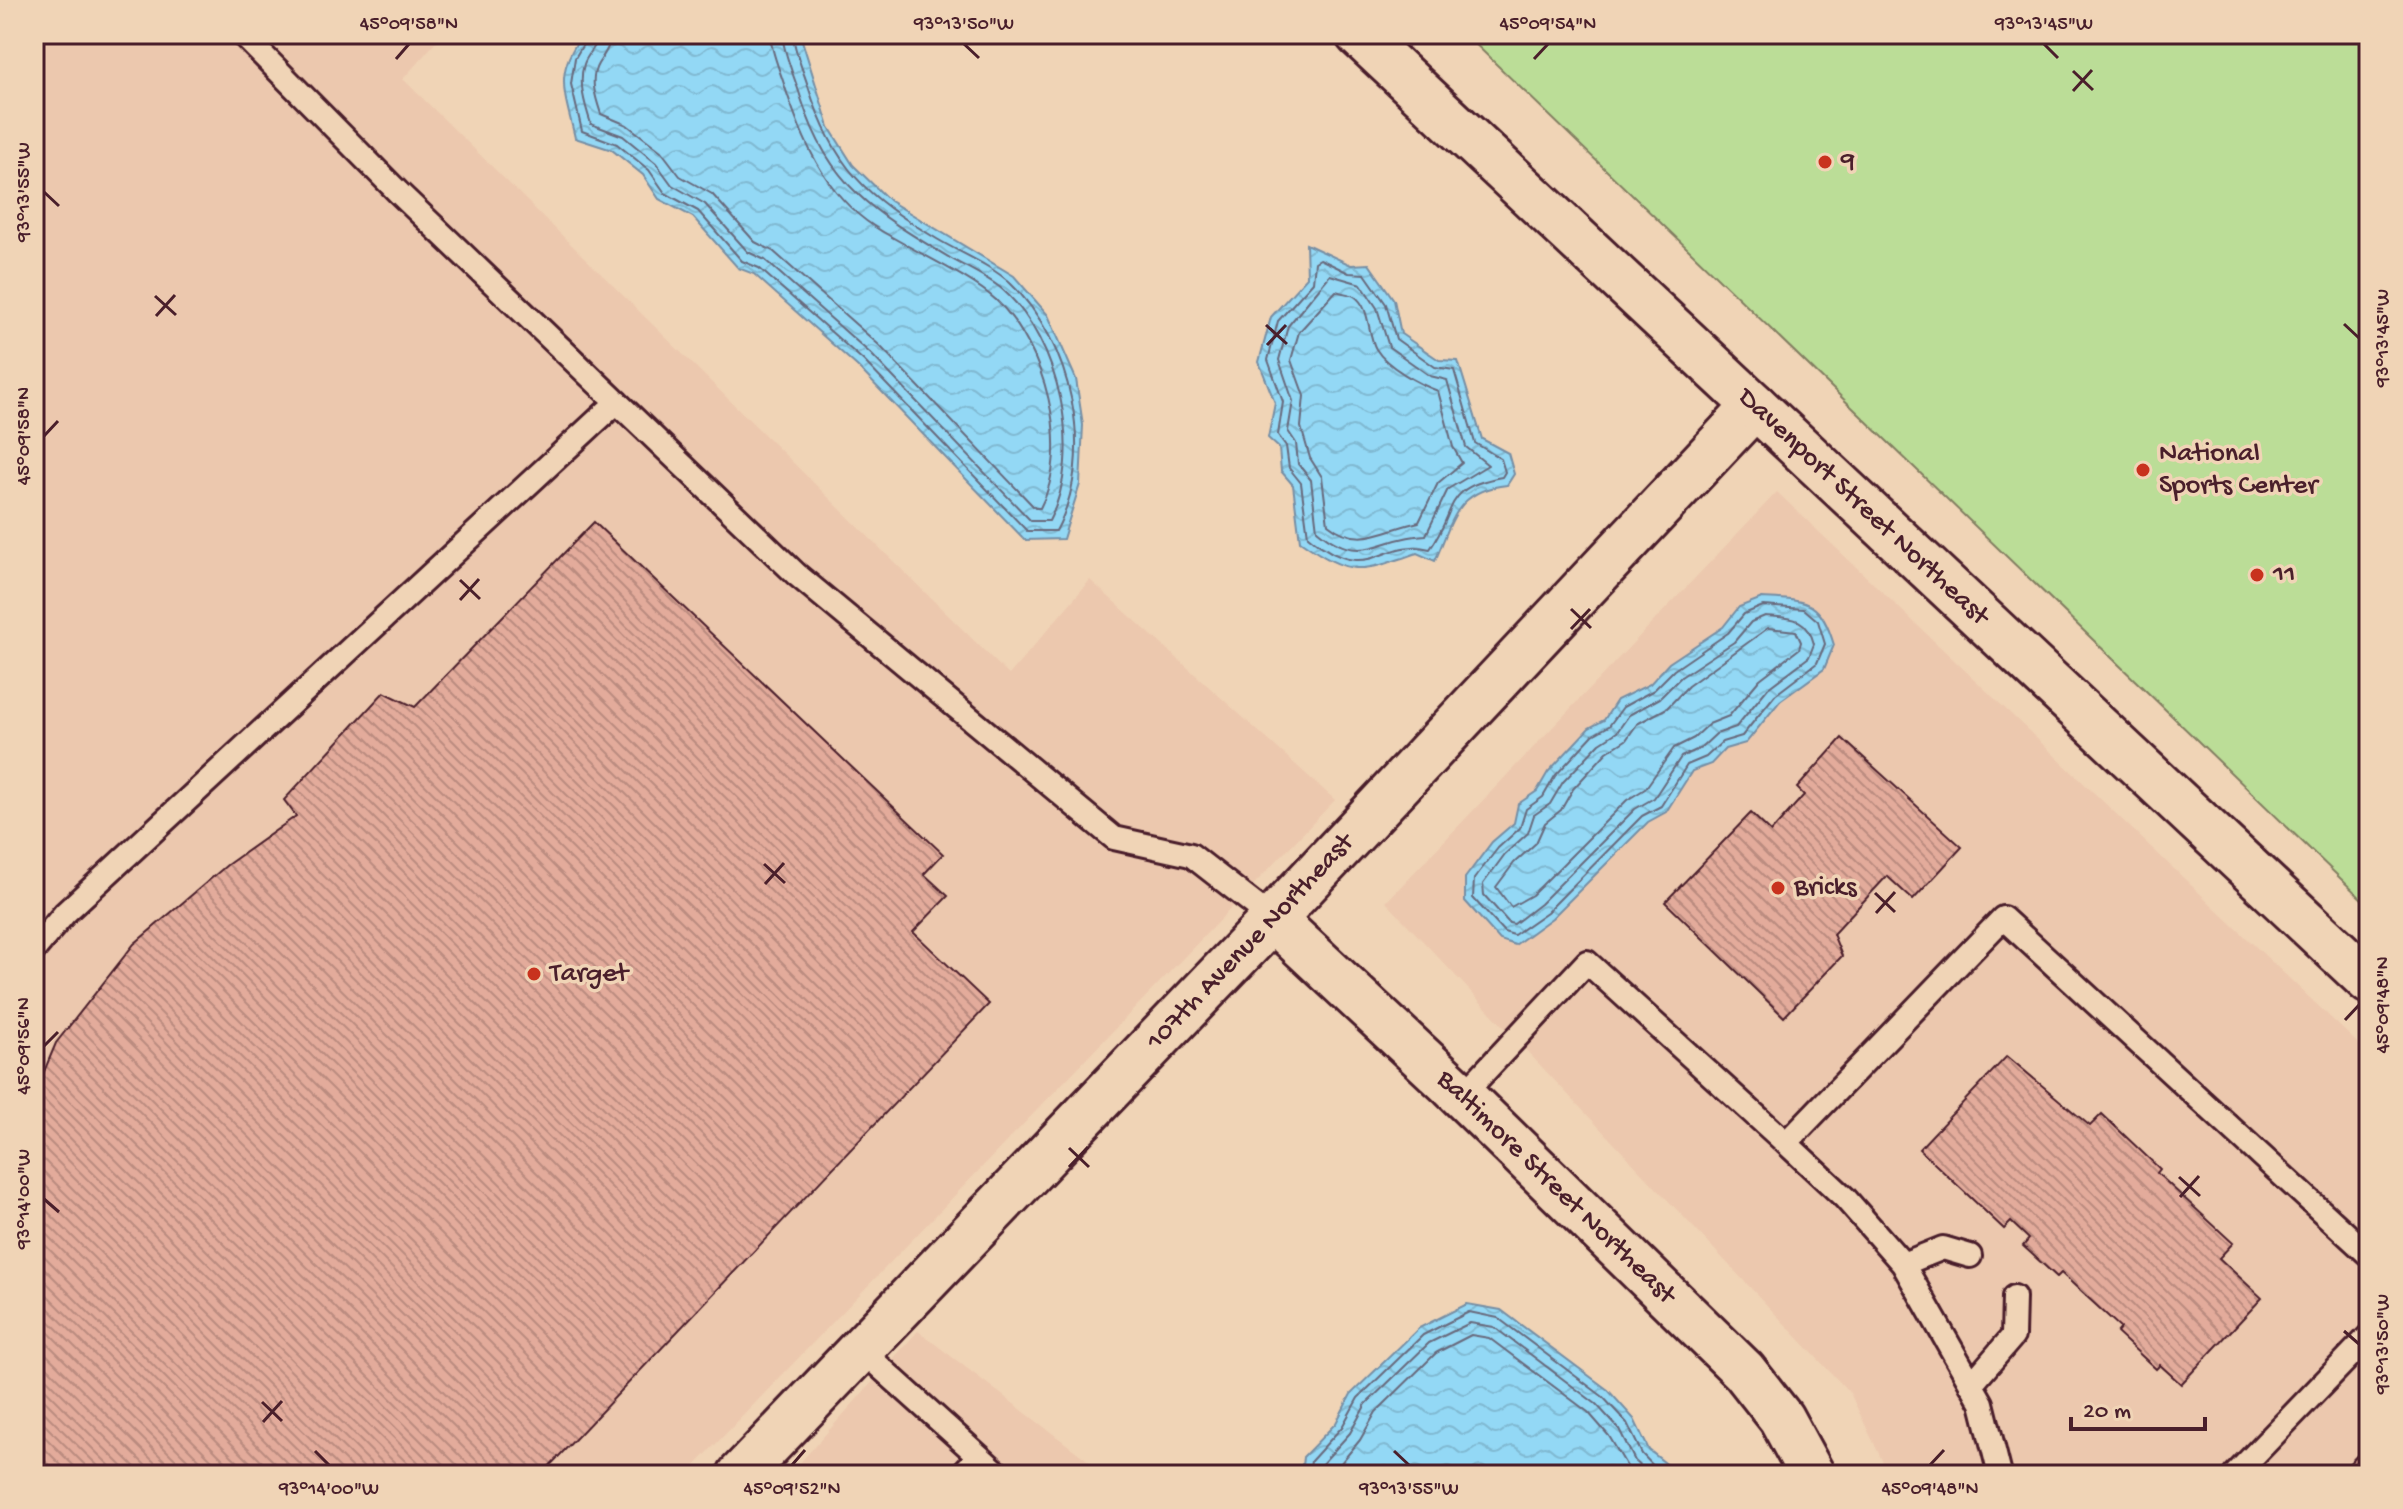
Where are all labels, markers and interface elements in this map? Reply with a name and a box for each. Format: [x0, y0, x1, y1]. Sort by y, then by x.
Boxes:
text: 45°09'58"N [360, 14, 458, 37]
text: 93°13'50"W [913, 14, 1014, 37]
text: 45°09'54"N [1500, 14, 1596, 37]
text: 93°13'45"W [1994, 14, 2093, 37]
text: 93°13'55"W [14, 142, 37, 243]
place label: 9 [1840, 146, 1855, 179]
marker: 9 [1816, 153, 1834, 171]
text: 93°13'45"W [2373, 289, 2396, 388]
street label: Davenport Street Northeast [1729, 380, 1998, 635]
text: 45°09'58"N [14, 387, 37, 485]
place label: National Sports Center [2159, 438, 2319, 503]
marker: National Sports Center [2134, 461, 2152, 479]
place label: 11 [2272, 559, 2296, 592]
marker: 11 [2248, 566, 2266, 584]
street label: 107th Avenue Northeast [1139, 825, 1363, 1058]
place label: Bricks [1793, 872, 1857, 905]
marker: Bricks [1769, 879, 1787, 897]
text: 45°09'48"N [2373, 956, 2396, 1054]
place label: Target [548, 958, 631, 991]
marker: Target [525, 965, 543, 983]
text: 45°09'56"N [14, 997, 37, 1095]
street label: Baltimore Street Northeast [1429, 1063, 1684, 1313]
text: 93°14'00"W [14, 1149, 37, 1250]
text: 93°13'50"W [2373, 1294, 2396, 1395]
scale bar [2071, 1381, 2205, 1431]
text: 20 m [2083, 1398, 2131, 1427]
text: 93°14'00"W [278, 1479, 379, 1502]
text: 45°09'52"N [743, 1479, 841, 1502]
text: 93°13'55"W [1358, 1479, 1459, 1502]
text: 45°09'48"N [1881, 1479, 1979, 1502]

